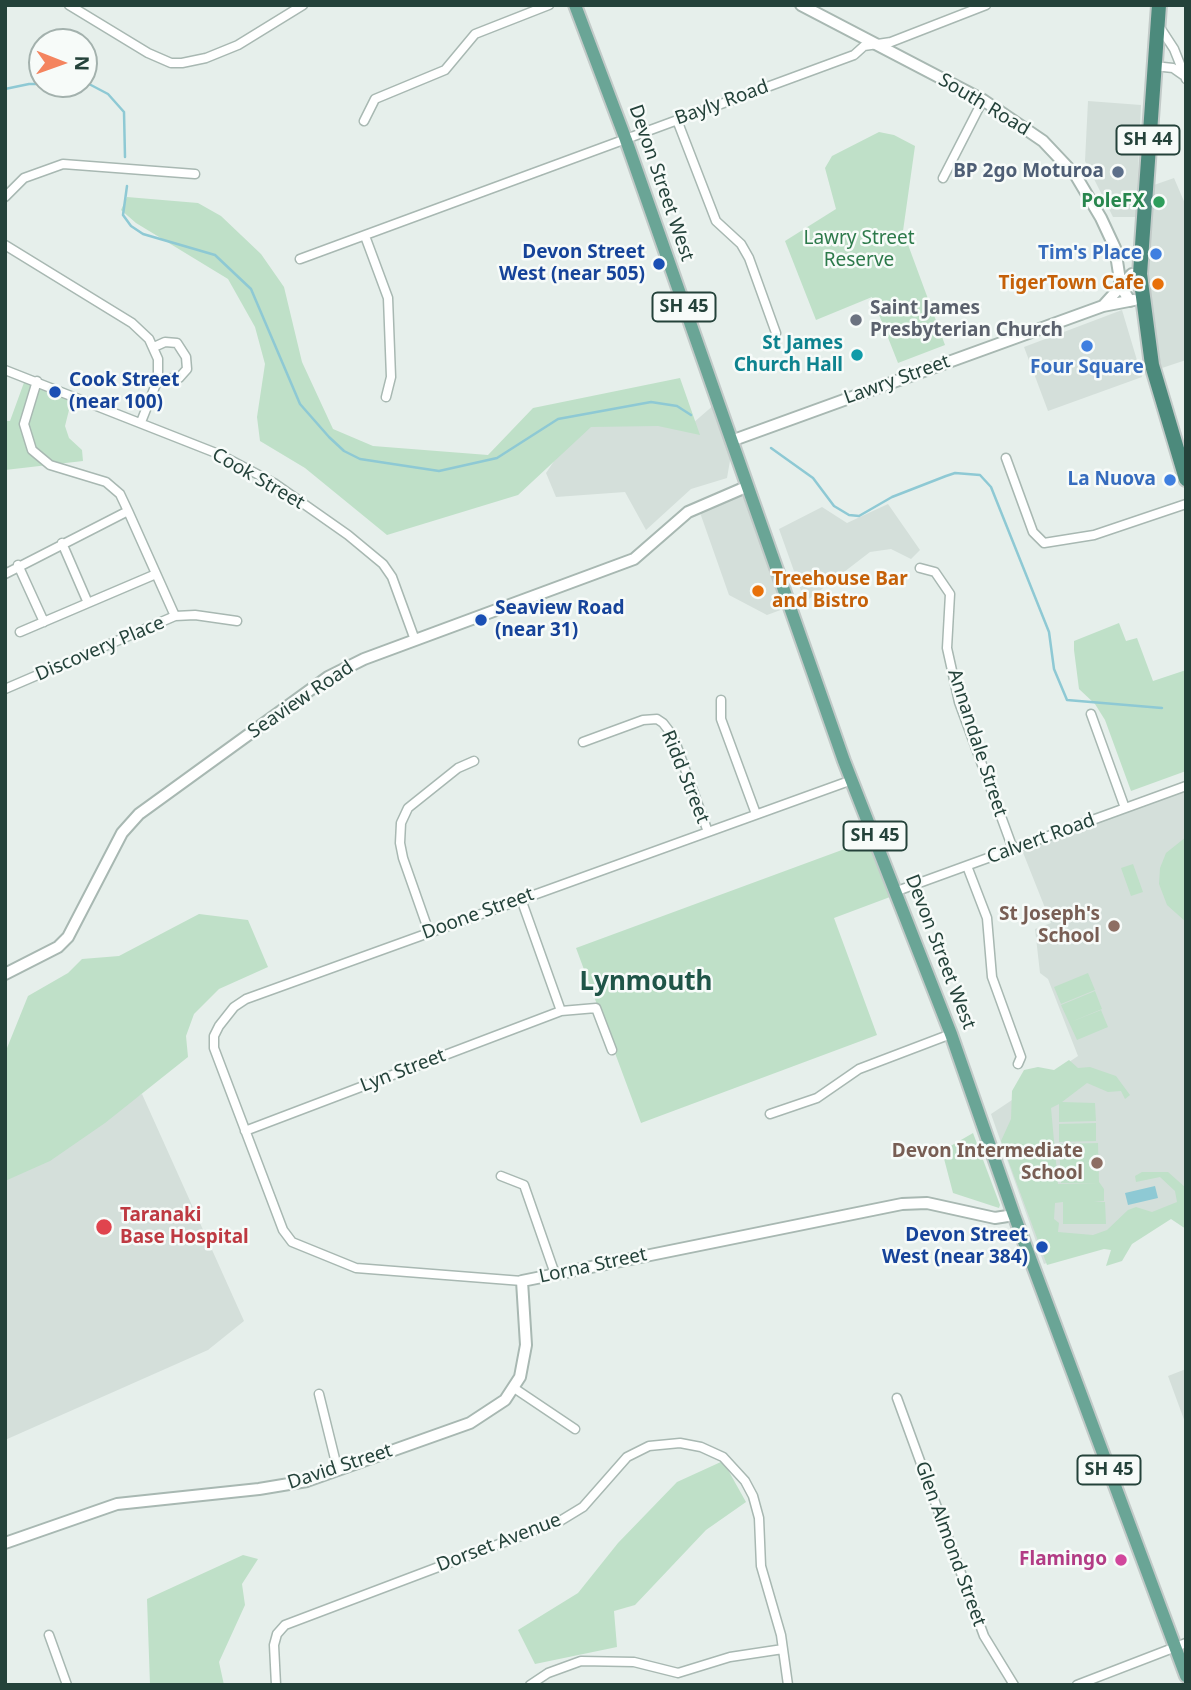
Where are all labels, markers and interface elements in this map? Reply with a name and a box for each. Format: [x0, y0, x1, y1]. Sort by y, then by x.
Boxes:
north arrow [28, 28, 98, 98]
text: N [69, 55, 95, 71]
street label: South Road [934, 69, 1034, 141]
street label: Bayly Road [672, 76, 772, 130]
street label: Devon Street West [624, 102, 698, 264]
road number: SH 44 [1116, 125, 1180, 154]
place label: BP 2go Moturoa [953, 161, 1104, 183]
marker: BP 2go Moturoa [1110, 164, 1126, 180]
place label: PoleFX [1081, 191, 1145, 213]
marker: PoleFX [1151, 194, 1167, 210]
park label: Lawry Street Reserve [803, 228, 915, 272]
place label: Devon Street West (near 505) [499, 242, 645, 286]
place label: Tim's Place [1038, 243, 1142, 265]
marker: Tim's Place [1148, 246, 1164, 262]
marker: Devon Street West (near 505) [651, 256, 667, 272]
place label: TigerTown Cafe [999, 273, 1144, 295]
marker: TigerTown Cafe [1150, 276, 1166, 292]
road number: SH 45 [652, 292, 716, 321]
place label: Saint James Presbyterian Church [870, 298, 1063, 342]
marker: Saint James Presbyterian Church [848, 312, 864, 328]
place label: St James Church Hall [734, 333, 843, 377]
marker: Four Square [1079, 338, 1095, 354]
marker: St James Church Hall [849, 347, 865, 363]
street label: Lawry Street [841, 350, 953, 410]
place label: Four Square [1030, 357, 1144, 379]
place label: Cook Street (near 100) [69, 370, 179, 414]
marker: Cook Street (near 100) [47, 384, 63, 400]
street label: Cook Street [208, 443, 308, 515]
place label: La Nuova [1068, 469, 1156, 491]
marker: La Nuova [1162, 472, 1178, 488]
place label: Treehouse Bar and Bistro [772, 569, 908, 613]
marker: Treehouse Bar and Bistro [750, 583, 766, 599]
place label: Seaview Road (near 31) [495, 598, 625, 642]
street label: Discovery Place [32, 612, 168, 686]
marker: Seaview Road (near 31) [473, 612, 489, 628]
street label: Seaview Road [244, 656, 358, 744]
street label: Annandale Street [942, 666, 1012, 820]
street label: Ridd Street [656, 727, 714, 827]
street label: Calvert Road [984, 809, 1098, 869]
road number: SH 45 [844, 822, 906, 850]
street label: Devon Street West [900, 871, 980, 1033]
street label: Doone Street [419, 883, 537, 945]
place label: St Joseph's School [999, 904, 1100, 948]
marker: St Joseph's School [1106, 918, 1122, 934]
district label: Lynmouth [580, 967, 712, 999]
street label: Lyn Street [357, 1044, 449, 1098]
place label: Devon Intermediate School [892, 1141, 1083, 1185]
marker: Devon Intermediate School [1089, 1155, 1105, 1171]
place label: Taranaki Base Hospital [120, 1205, 249, 1249]
marker: Taranaki Base Hospital [94, 1217, 114, 1237]
place label: Devon Street West (near 384) [882, 1225, 1028, 1269]
marker: Devon Street West (near 384) [1034, 1239, 1050, 1255]
street label: Lorna Street [537, 1243, 649, 1289]
street label: David Street [285, 1439, 395, 1495]
road number: SH 45 [1078, 1456, 1140, 1484]
street label: Glen Almond Street [910, 1458, 990, 1630]
street label: Dorset Avenue [434, 1509, 564, 1577]
place label: Flamingo [1019, 1549, 1107, 1571]
marker: Flamingo [1113, 1552, 1129, 1568]

